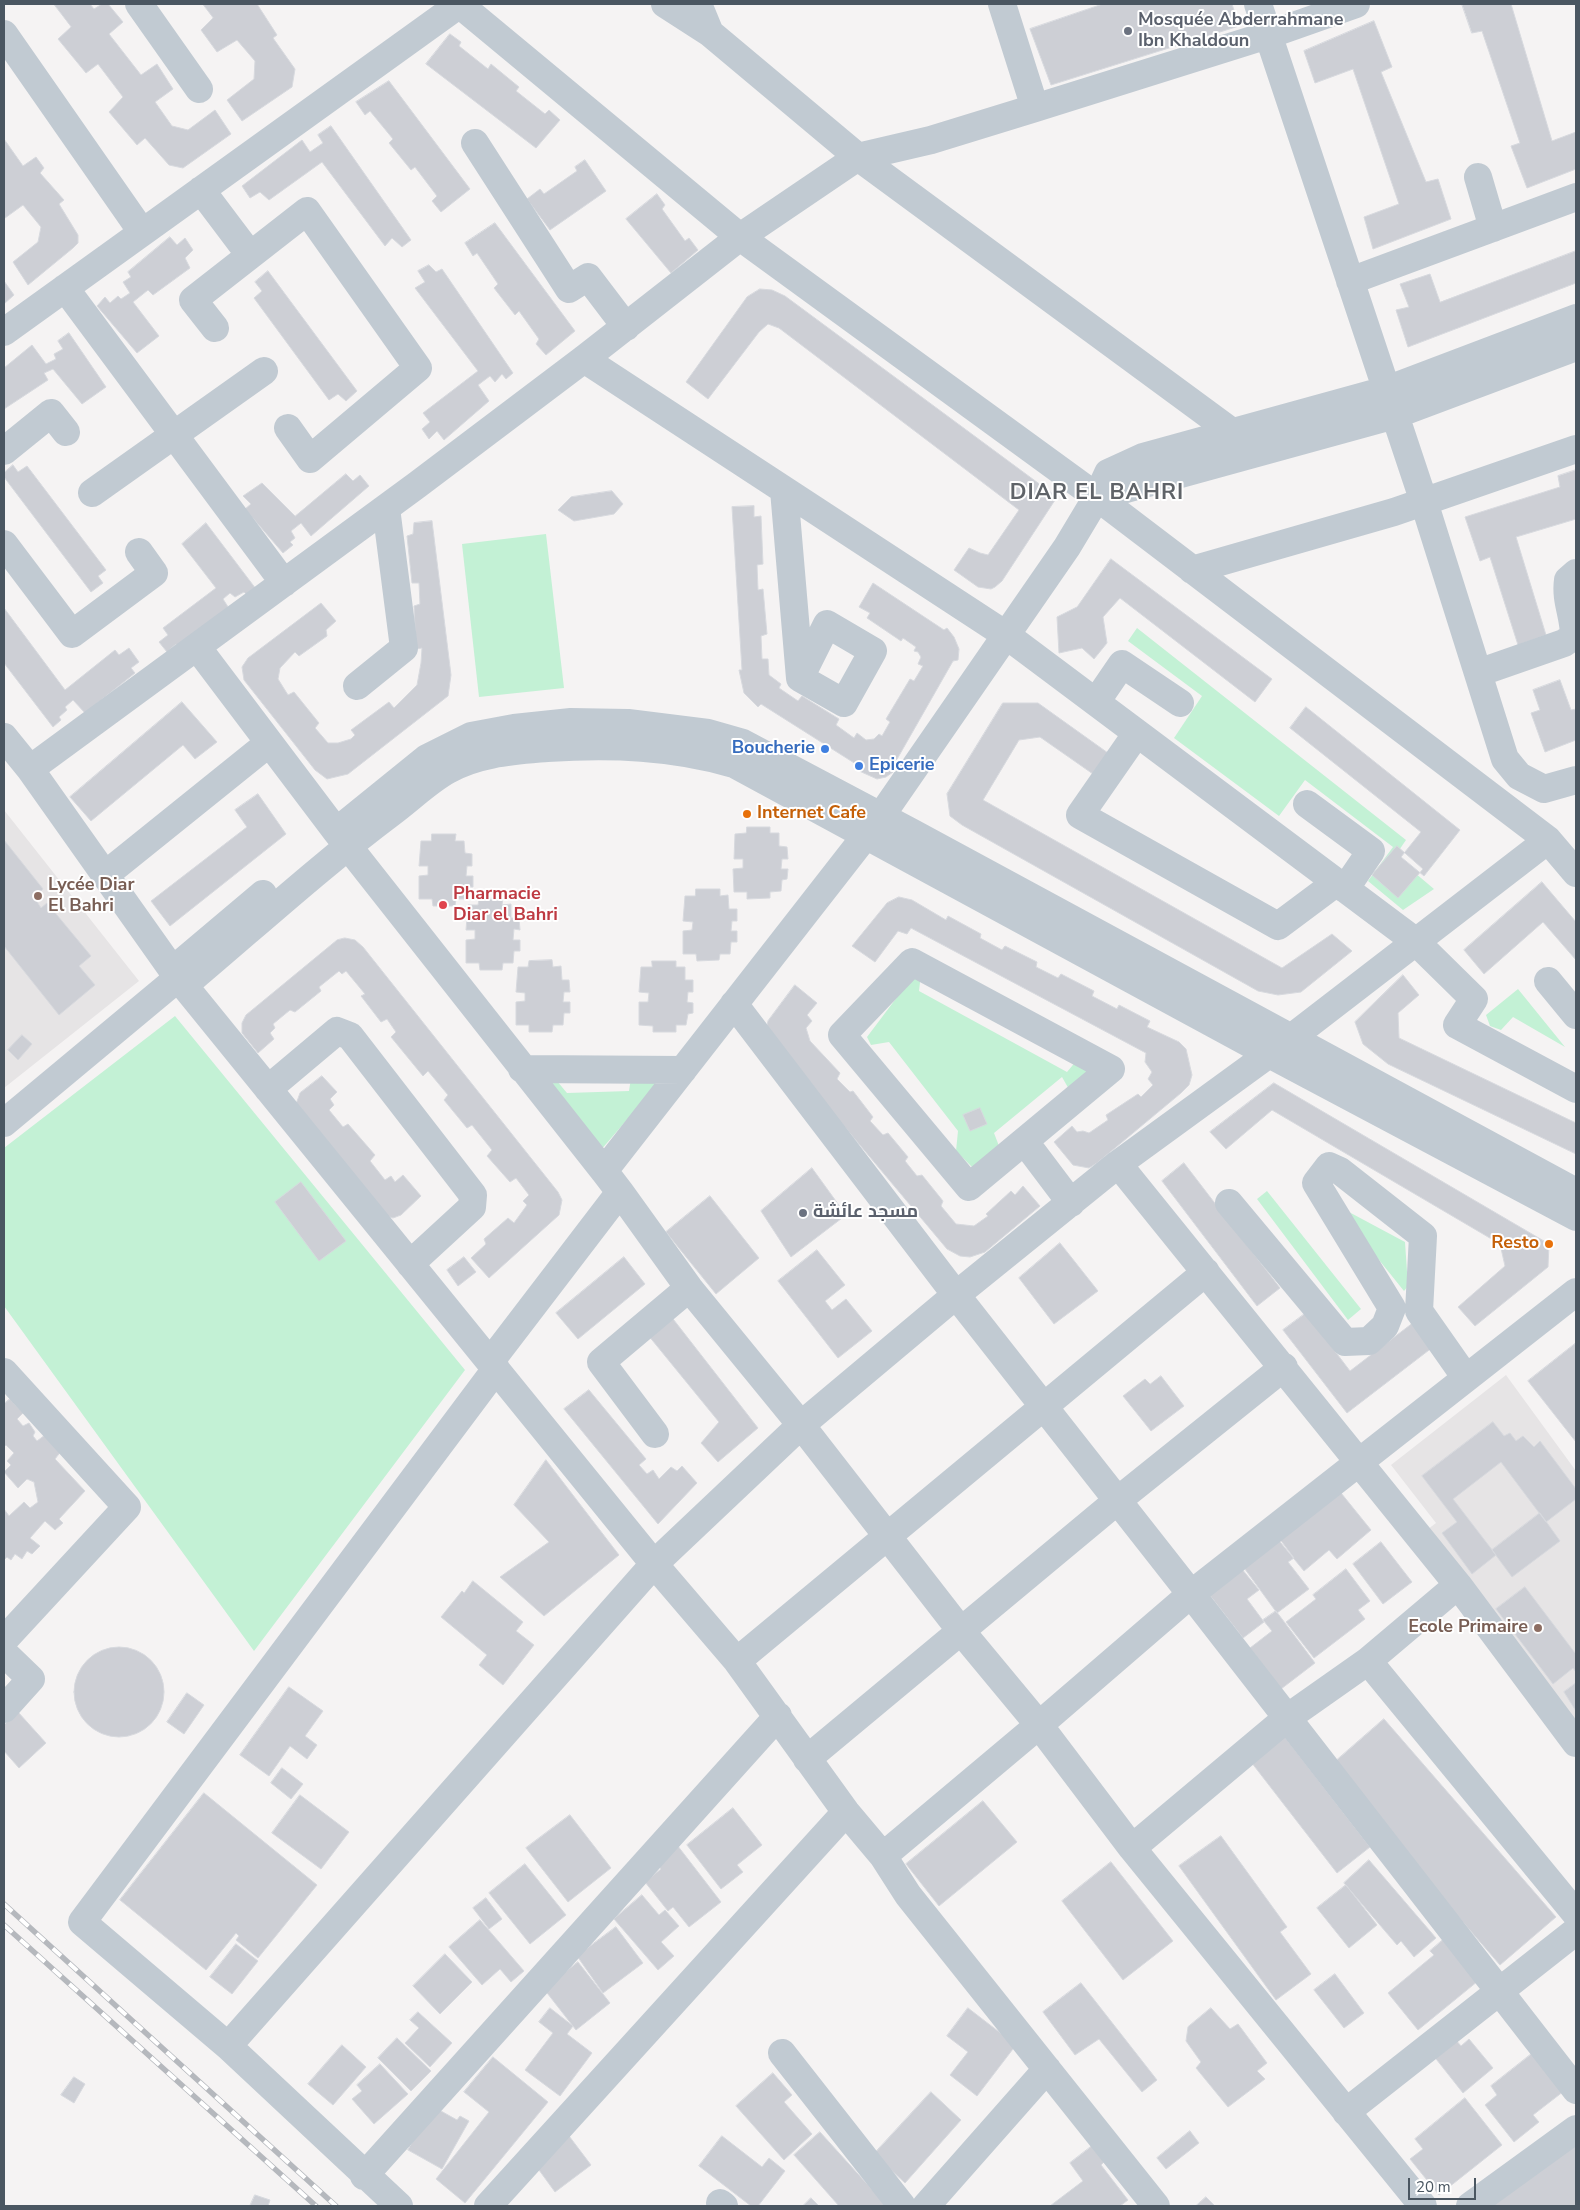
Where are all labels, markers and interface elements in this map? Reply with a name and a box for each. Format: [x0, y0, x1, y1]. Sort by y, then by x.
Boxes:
place label: Mosquée Abderrahmane Ibn Khaldoun [1138, 10, 1343, 52]
marker: Mosquée Abderrahmane Ibn Khaldoun [1122, 25, 1134, 37]
district label: DIAR EL BAHRI [1008, 481, 1186, 507]
place label: Boucherie [732, 738, 815, 760]
marker: Boucherie [819, 743, 831, 755]
place label: Epicerie [869, 755, 935, 777]
marker: Epicerie [853, 760, 865, 772]
place label: Internet Cafe [757, 803, 866, 825]
marker: Internet Cafe [741, 808, 753, 820]
place label: Lycée Diar El Bahri [48, 875, 134, 918]
place label: Pharmacie Diar el Bahri [453, 884, 558, 926]
marker: Lycée Diar El Bahri [32, 890, 44, 902]
marker: Pharmacie Diar el Bahri [437, 899, 449, 911]
place label: مسجد عائشة [813, 1202, 918, 1224]
marker: مسجد عائشة [797, 1207, 809, 1219]
place label: Resto [1491, 1233, 1539, 1255]
marker: Resto [1543, 1238, 1555, 1250]
place label: Ecole Primaire [1408, 1617, 1528, 1639]
marker: Ecole Primaire [1532, 1622, 1544, 1634]
scale bar [1410, 2168, 1478, 2200]
text: 20 m [1416, 2177, 1451, 2197]

